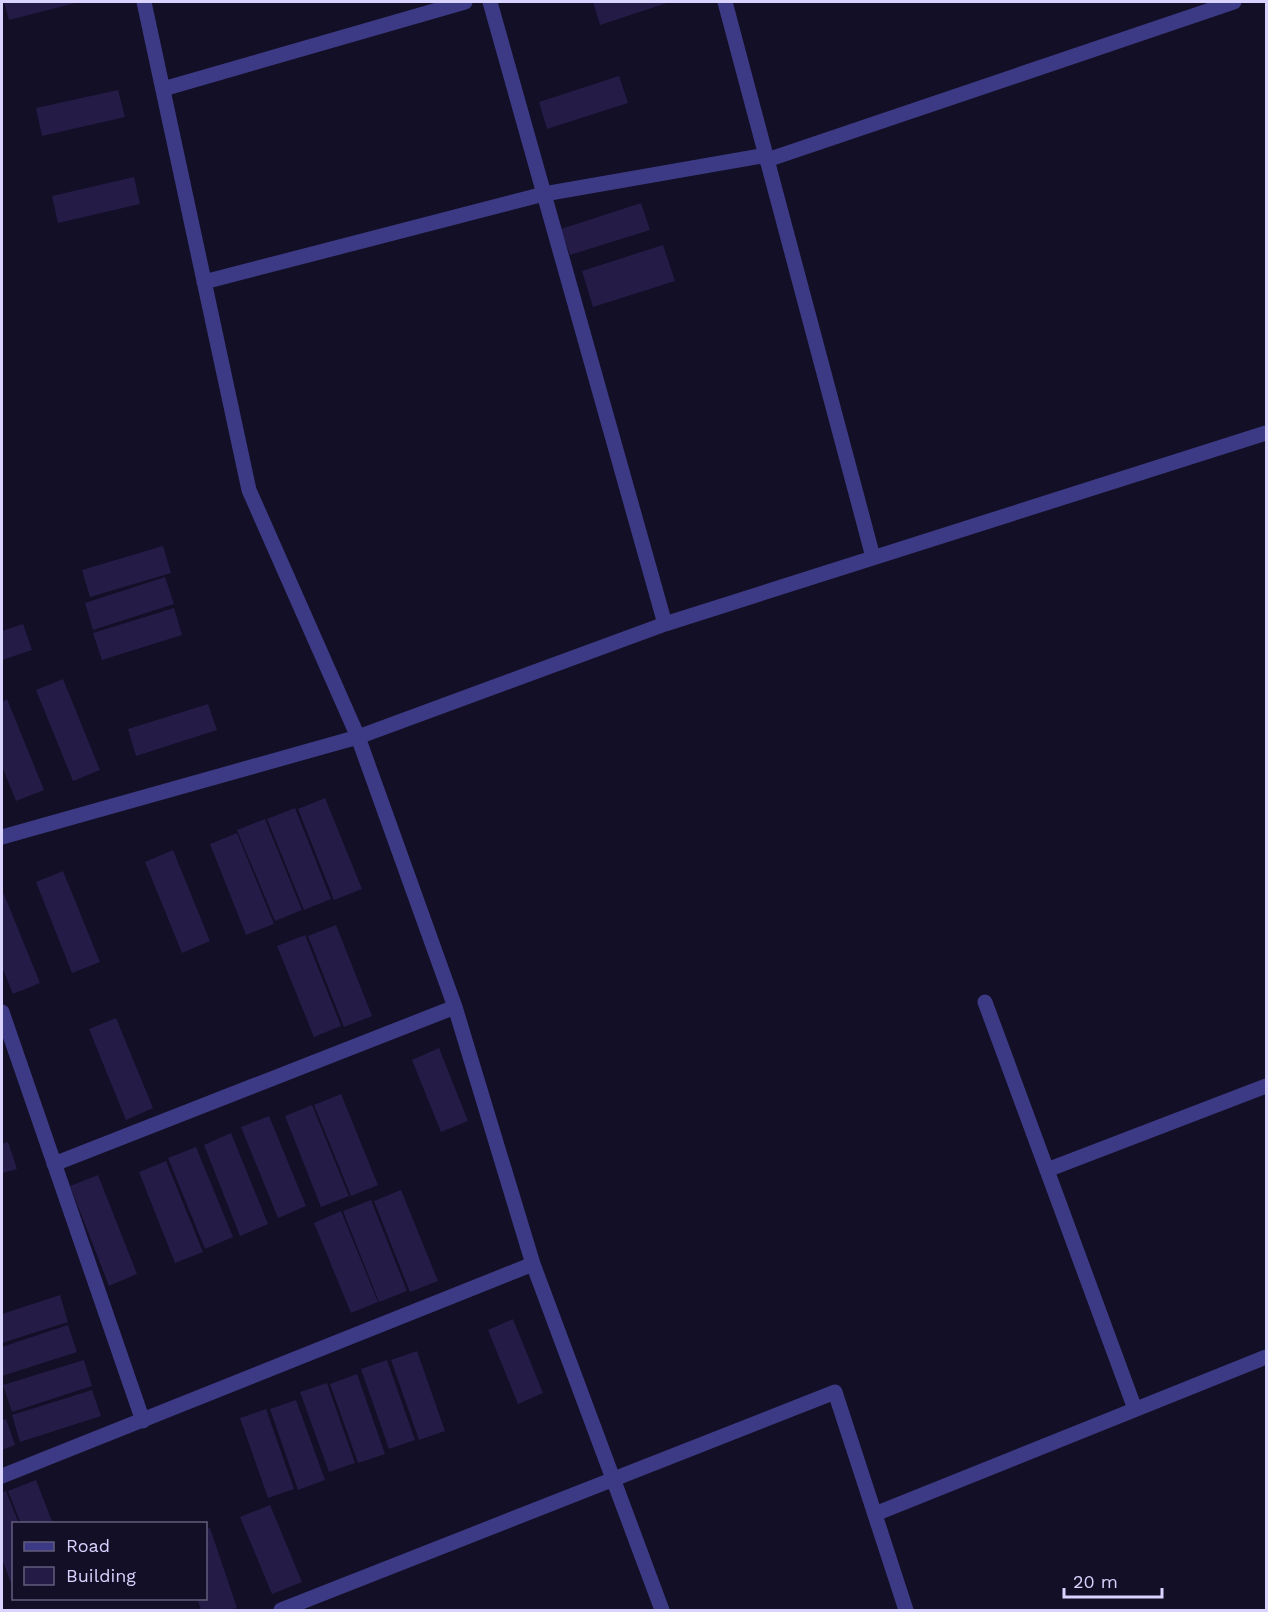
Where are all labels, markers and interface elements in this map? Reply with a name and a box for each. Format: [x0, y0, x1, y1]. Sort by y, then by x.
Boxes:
legend [12, 1522, 207, 1600]
text: Road [66, 1535, 110, 1556]
scale bar [1064, 1561, 1162, 1599]
text: Building [66, 1565, 136, 1586]
text: 20 m [1073, 1571, 1118, 1592]

